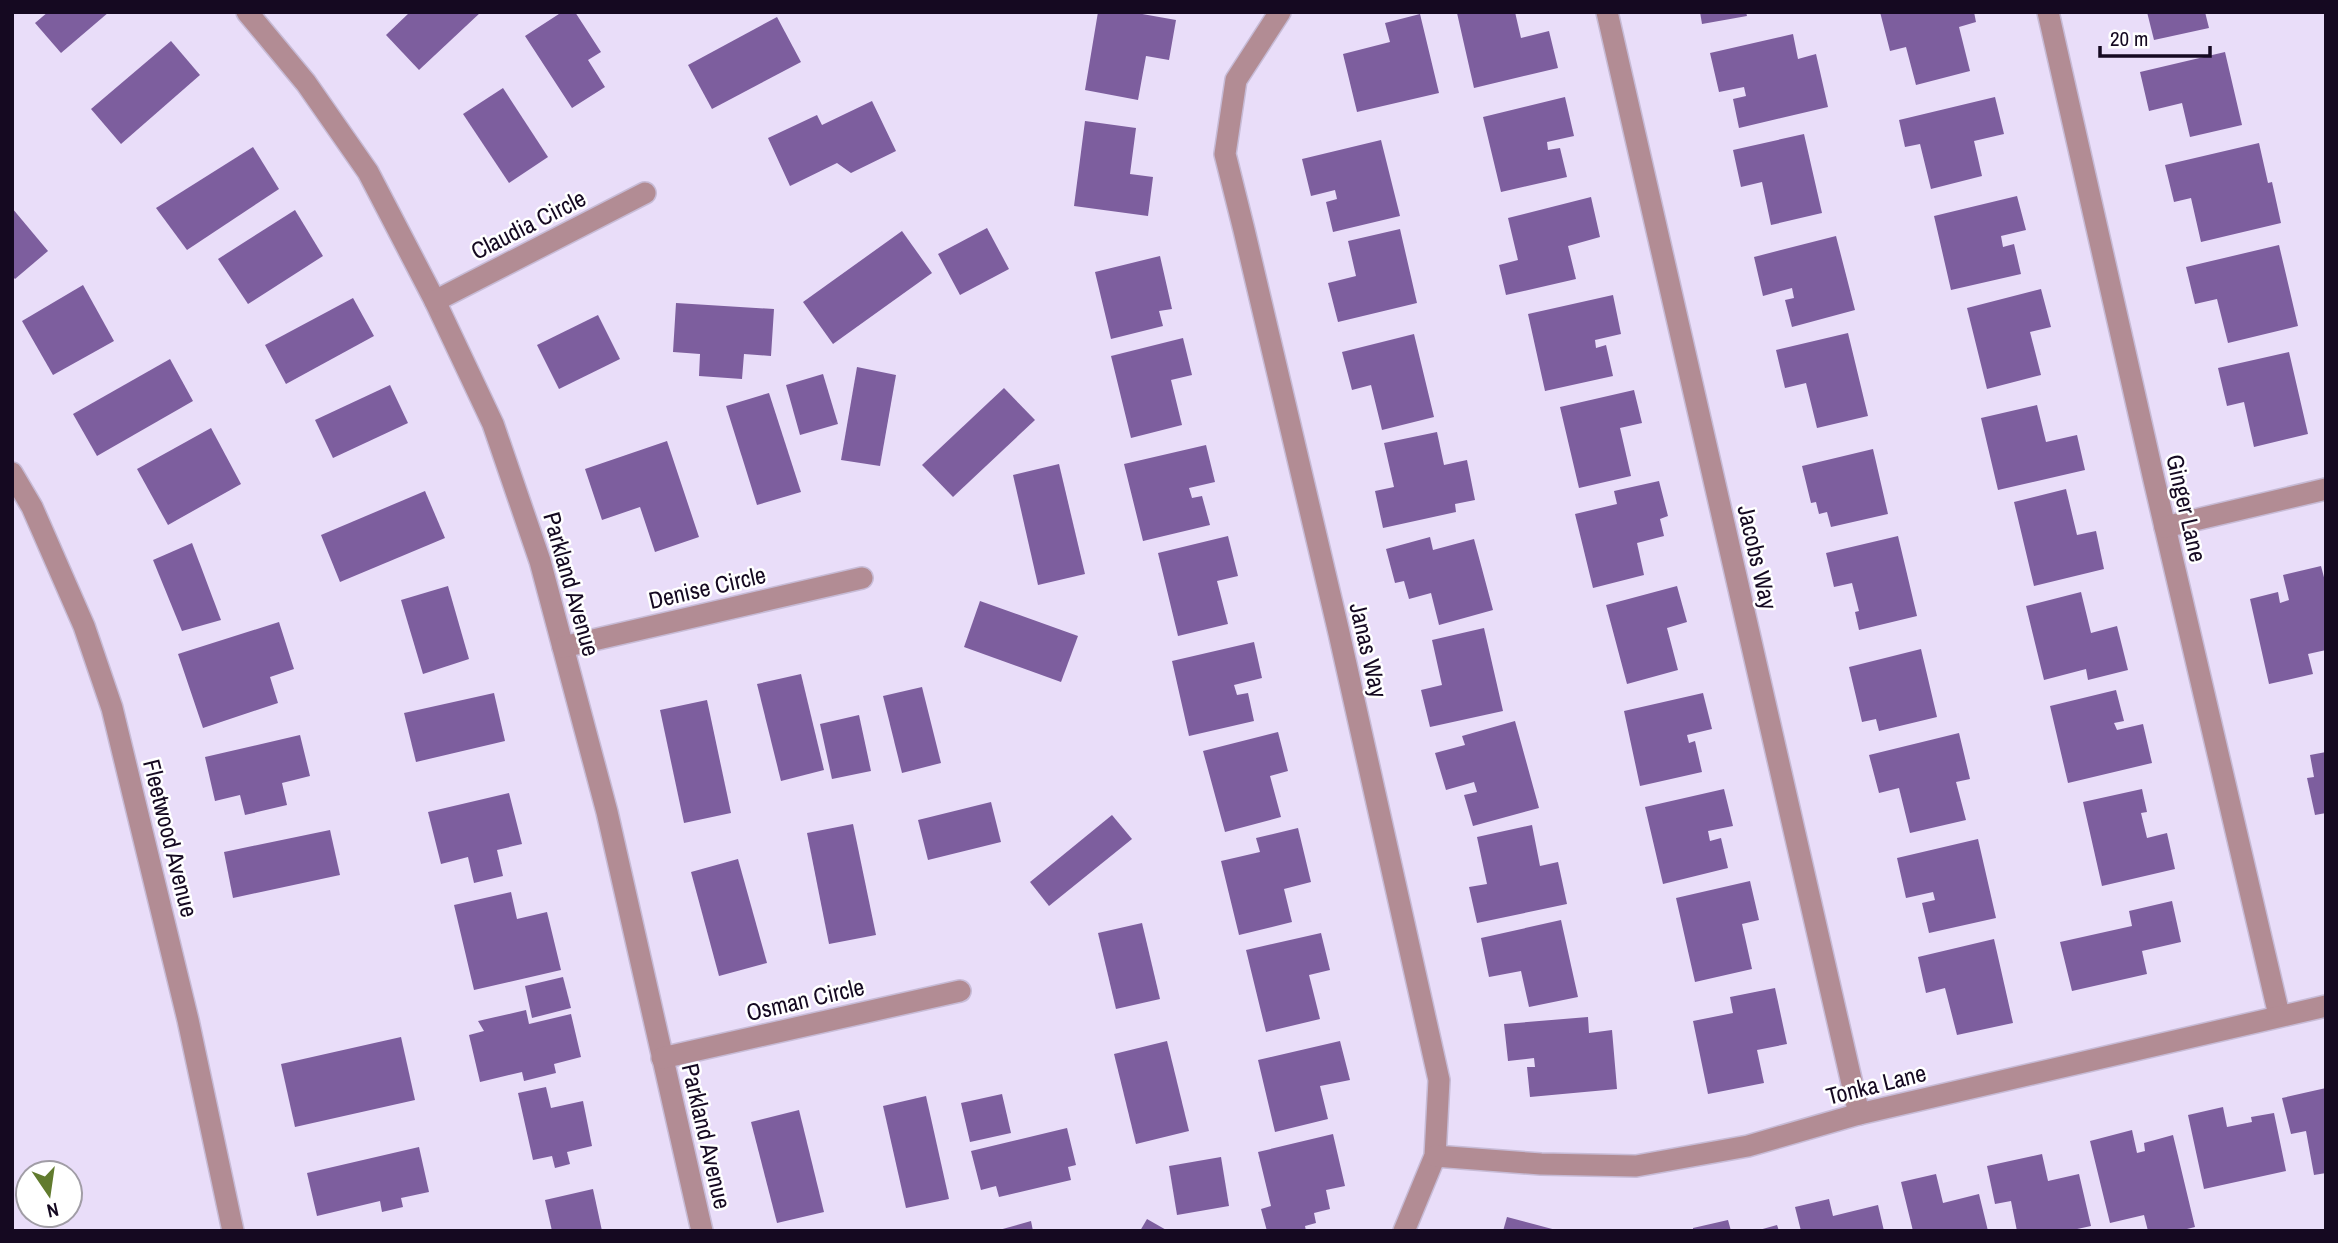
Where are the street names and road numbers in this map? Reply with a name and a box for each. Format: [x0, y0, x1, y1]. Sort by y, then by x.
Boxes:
street label: Claudia Circle [465, 181, 591, 267]
street label: Ginger Lane [2159, 451, 2215, 565]
street label: Jacobs Way [1730, 502, 1786, 613]
street label: Parkland Avenue [536, 508, 608, 660]
street label: Denise Circle [645, 558, 769, 616]
street label: Janas Way [1343, 599, 1395, 701]
street label: Fleetwood Avenue [136, 756, 206, 920]
street label: Osman Circle [743, 970, 867, 1028]
street label: Tonka Lane [1823, 1056, 1929, 1112]
street label: Parkland Avenue [675, 1060, 739, 1212]

